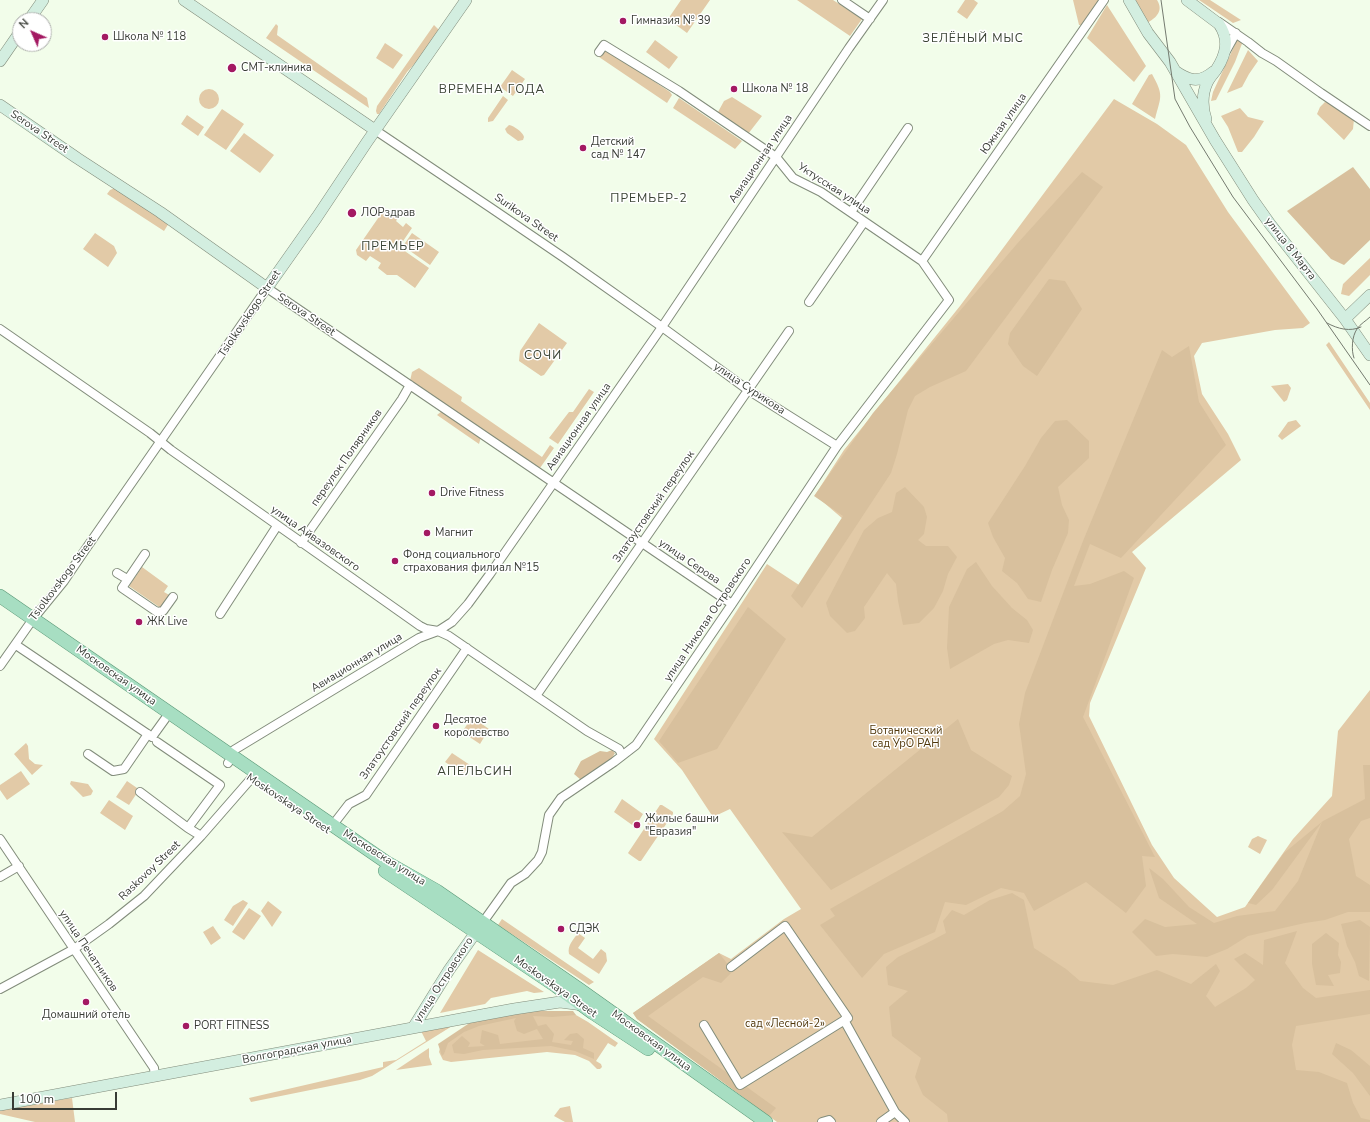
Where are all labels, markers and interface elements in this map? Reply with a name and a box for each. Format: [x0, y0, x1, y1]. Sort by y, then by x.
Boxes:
north arrow [12, 12, 52, 52]
place label: Гимназия № 39 [631, 14, 711, 28]
text: N [16, 16, 32, 32]
marker: Гимназия № 39 [618, 16, 628, 26]
place label: Школа № 118 [113, 30, 186, 44]
marker: Школа № 118 [100, 32, 110, 42]
district label: ЗЕЛЁНЫЙ МЫС [922, 32, 1024, 46]
place label: СМТ-клиника [241, 61, 312, 75]
marker: СМТ-клиника [226, 62, 238, 74]
place label: Школа № 18 [742, 82, 808, 96]
district label: ВРЕМЕНА ГОДА [439, 83, 545, 97]
marker: Школа № 18 [729, 84, 739, 94]
street label: Южная улица [978, 91, 1030, 157]
street label: Serova Street [8, 108, 70, 156]
street label: Авиационная улица [726, 112, 796, 206]
place label: Детский сад № 147 [591, 135, 646, 161]
marker: Детский сад № 147 [578, 143, 588, 153]
street label: Уктусская улица [795, 160, 873, 218]
street label: Surikova Street [491, 191, 561, 245]
district label: ПРЕМЬЕР-2 [610, 192, 688, 206]
place label: ЛОРздрав [361, 206, 415, 220]
marker: ЛОРздрав [346, 207, 358, 219]
street label: улица 8 Марта [1262, 215, 1318, 283]
district label: ПРЕМЬЕР [361, 240, 425, 254]
street label: Tsiolkovskogo Street [216, 268, 284, 360]
street label: Serova Street [275, 291, 337, 339]
district label: СОЧИ [524, 349, 562, 363]
street label: улица Сурикова [711, 360, 787, 418]
street label: Авиационная улица [544, 381, 614, 473]
street label: переулок Полярников [308, 407, 386, 509]
street label: Златоустовский переулок [610, 449, 698, 565]
place label: Drive Fitness [440, 486, 504, 500]
marker: Drive Fitness [427, 488, 437, 498]
street label: улица Айвазовского [268, 503, 362, 575]
place label: Магнит [435, 526, 473, 540]
marker: Магнит [422, 528, 432, 538]
street label: Tsiolkovskogo Street [27, 534, 99, 624]
street label: улица Серова [656, 537, 722, 587]
place label: Фонд социального страхования филиал №15 [403, 548, 539, 574]
street label: улица Николая Островского [662, 555, 754, 685]
marker: Фонд социального страхования филиал №15 [390, 556, 400, 566]
place label: ЖК Live [147, 615, 187, 629]
marker: ЖК Live [134, 617, 144, 627]
street label: Авиационная улица [309, 631, 405, 695]
street label: Московская улица [73, 643, 159, 709]
street label: Златоустовский переулок [357, 666, 445, 782]
place label: Десятое королевство [444, 713, 509, 739]
marker: Десятое королевство [431, 721, 441, 731]
park label: Ботанический сад УрО РАН [869, 724, 943, 750]
district label: АПЕЛЬСИН [437, 765, 513, 779]
street label: Moskovskaya Street [243, 771, 333, 837]
place label: Жилые башни "Евразия" [645, 812, 719, 838]
marker: Жилые башни "Евразия" [632, 820, 642, 830]
street label: Московская улица [340, 827, 428, 889]
street label: Raskovoy Street [117, 838, 183, 904]
street label: улица Печатников [56, 908, 120, 994]
place label: СДЭК [569, 922, 599, 936]
marker: СДЭК [556, 924, 566, 934]
street label: улица Островского [411, 935, 477, 1025]
street label: Moskovskaya Street [511, 953, 599, 1021]
marker: Домашний отель [81, 997, 91, 1007]
place label: Домашний отель [42, 1008, 130, 1022]
street label: Московская улица [609, 1008, 693, 1074]
park label: сад «Лесной-2» [745, 1017, 825, 1031]
place label: PORT FITNESS [194, 1019, 269, 1033]
marker: PORT FITNESS [181, 1021, 191, 1031]
street label: Волгоградская улица [241, 1033, 353, 1067]
scale bar [14, 1084, 119, 1110]
text: 100 m [19, 1091, 54, 1107]

